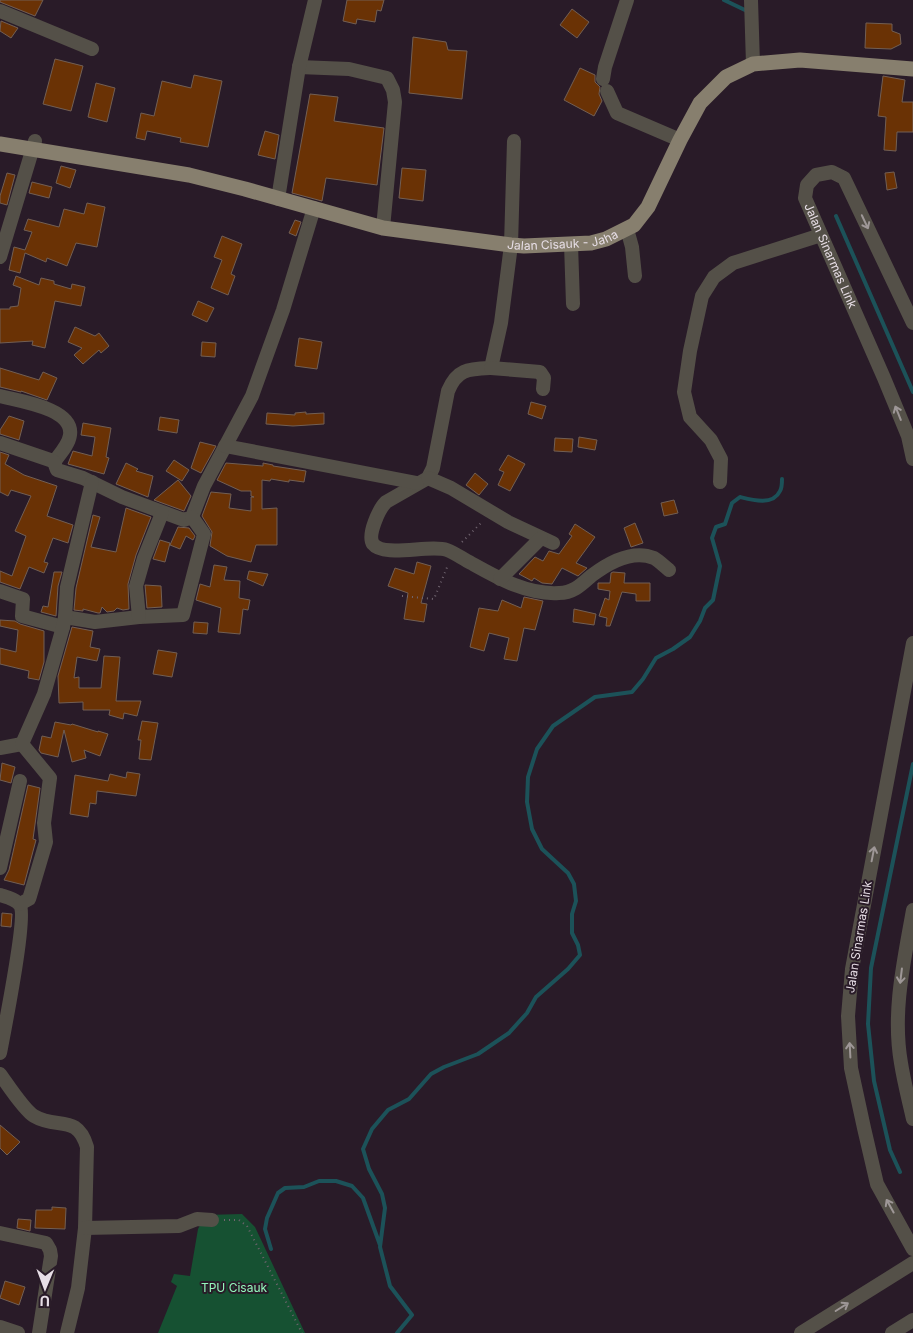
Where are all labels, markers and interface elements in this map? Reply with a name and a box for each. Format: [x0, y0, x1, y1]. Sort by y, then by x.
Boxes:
street label: Jalan Sinarmas Link [801, 201, 861, 311]
one-way arrow [861, 214, 870, 229]
street label: Jalan Cisauk - Jaha [506, 226, 620, 253]
one-way arrow [893, 406, 903, 421]
one-way arrow [869, 847, 879, 863]
street label: Jalan Sinarmas Link [842, 879, 875, 994]
one-way arrow [896, 967, 906, 983]
one-way arrow [846, 1042, 855, 1058]
one-way arrow [884, 1199, 894, 1214]
north arrow [20, 1263, 70, 1313]
park label: TPU Cisauk [201, 1280, 267, 1295]
text: U [39, 1293, 50, 1310]
one-way arrow [835, 1302, 849, 1313]

